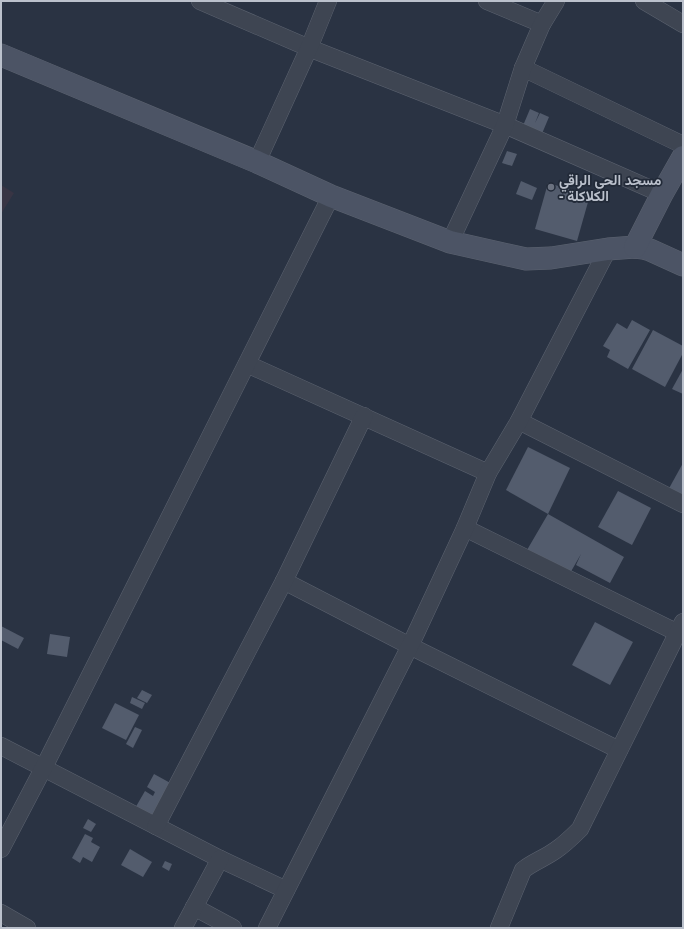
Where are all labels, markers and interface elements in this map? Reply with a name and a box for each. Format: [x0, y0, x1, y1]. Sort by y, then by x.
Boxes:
place label: مسجد الحي الراقي - الكلاكلة [559, 170, 662, 205]
marker: مسجد الحي الراقي - الكلاكلة [546, 182, 556, 192]

